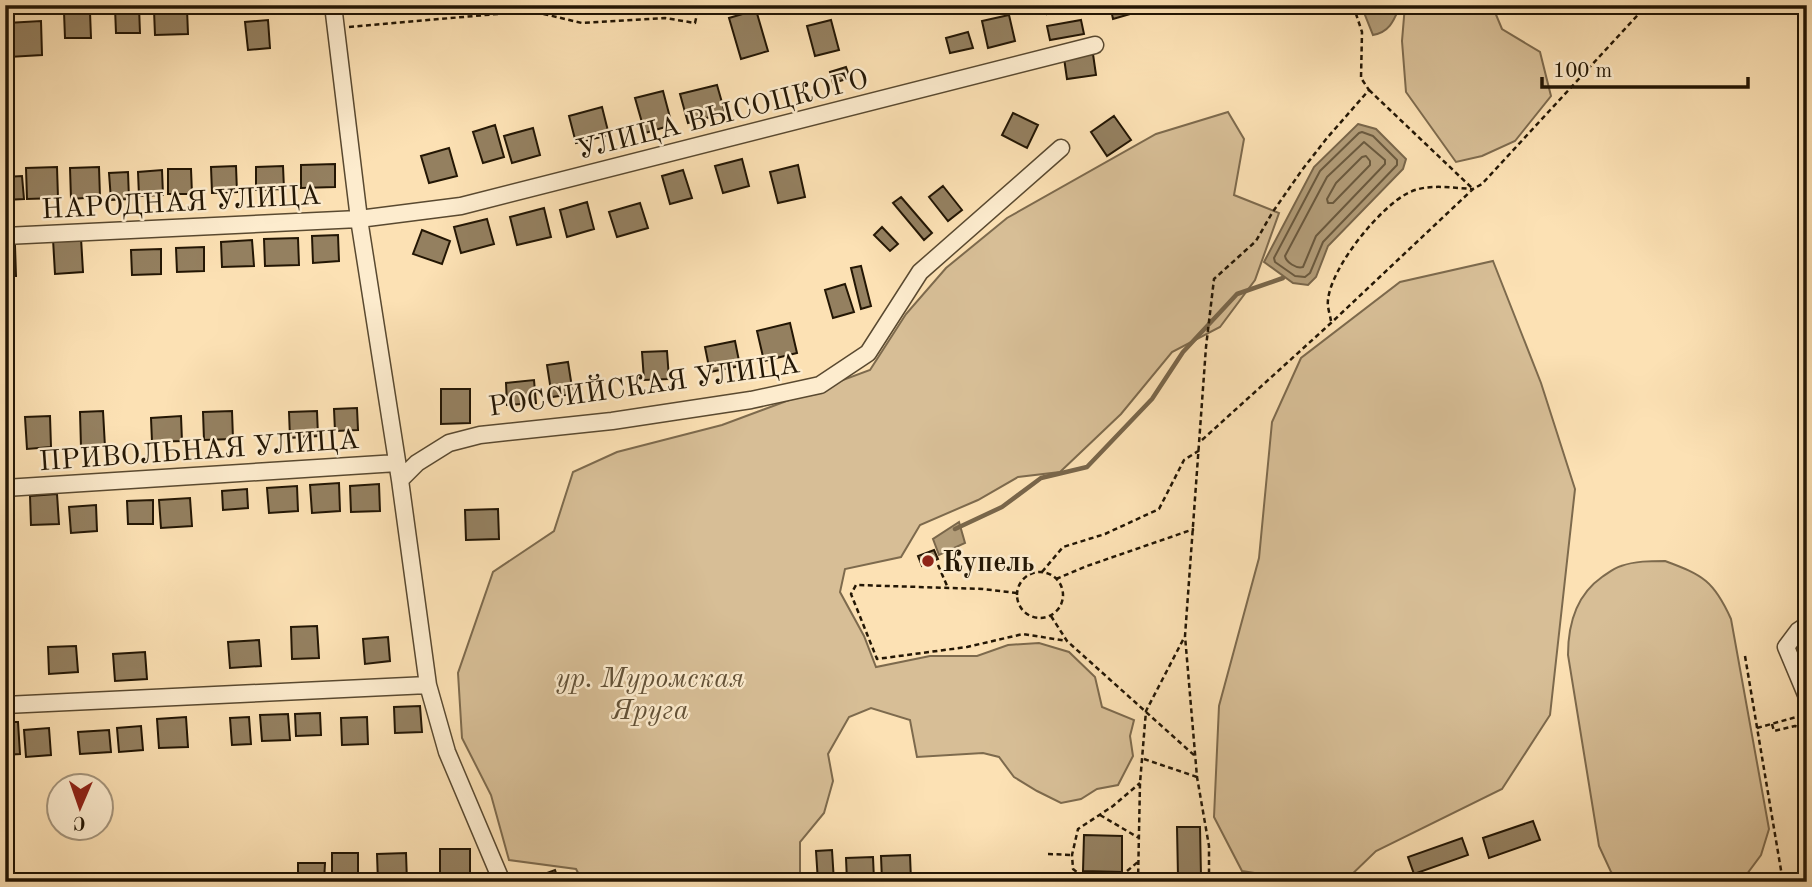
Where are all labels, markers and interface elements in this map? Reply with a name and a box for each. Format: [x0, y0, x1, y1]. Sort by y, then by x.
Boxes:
scale bar [1542, 46, 1749, 90]
text: 100 m [1553, 61, 1612, 82]
street label: УЛИЦА ВЫСОЦКОГО [574, 66, 872, 166]
street label: НАРОДНАЯ УЛИЦА [41, 183, 322, 225]
street label: РОССИЙСКАЯ УЛИЦА [486, 345, 802, 423]
street label: ПРИВОЛЬНАЯ УЛИЦА [38, 427, 360, 477]
place label: Купель [942, 549, 1035, 578]
marker: Купель [920, 553, 936, 569]
park label: ур. Муромская Яруга [556, 666, 744, 726]
north arrow [46, 772, 116, 842]
text: С [73, 812, 86, 831]

